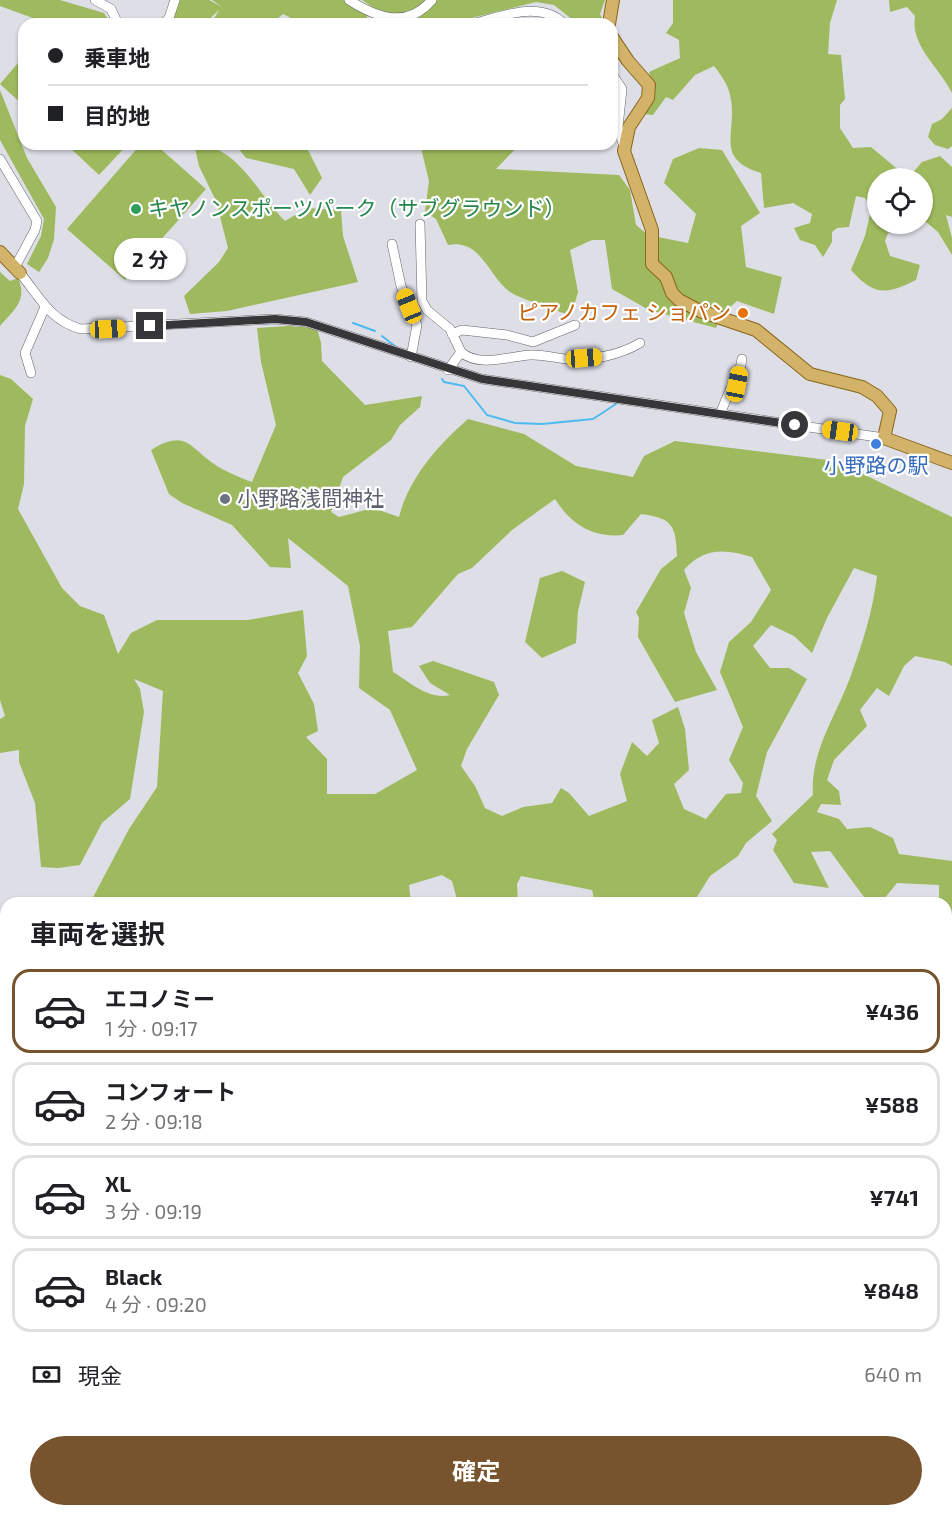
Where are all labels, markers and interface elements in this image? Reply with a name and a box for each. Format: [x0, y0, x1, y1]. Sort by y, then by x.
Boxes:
text: 乗車地 [84, 44, 150, 70]
text: 目的地 [84, 102, 150, 128]
map controls [867, 168, 933, 234]
button: locate [867, 168, 933, 234]
place label: キヤノンスポーツパーク（サブグラウンド） [148, 195, 565, 220]
marker: キヤノンスポーツパーク（サブグラウンド） [129, 202, 143, 216]
callout: 2 分 [114, 239, 186, 281]
text: 2 分 [132, 247, 168, 271]
car [394, 286, 424, 326]
place label: ピアノカフェ ショパン [517, 299, 731, 324]
marker: ピアノカフェ ショパン [736, 306, 750, 320]
route end [136, 312, 163, 339]
car [90, 319, 126, 339]
car [565, 348, 603, 368]
car [725, 365, 749, 403]
route start [781, 411, 808, 438]
car [821, 420, 859, 442]
marker: 小野路の駅 [869, 437, 883, 451]
place label: 小野路の駅 [824, 452, 929, 477]
place label: 小野路浅間神社 [237, 485, 384, 510]
marker: 小野路浅間神社 [218, 492, 232, 506]
text: 車両を選択 [30, 917, 165, 949]
icon: car [33, 984, 87, 1038]
text: エコノミー [105, 985, 215, 1011]
text: ¥436 [865, 998, 919, 1024]
text: 1 分 · 09:17 [105, 1016, 197, 1040]
icon: car [33, 1077, 87, 1131]
text: コンフォート [105, 1078, 236, 1104]
text: ¥588 [865, 1091, 919, 1117]
text: 2 分 · 09:18 [105, 1109, 203, 1133]
icon: car [33, 1170, 87, 1224]
text: XL [105, 1170, 131, 1196]
text: ¥741 [869, 1184, 919, 1210]
text: 3 分 · 09:19 [105, 1199, 202, 1223]
icon: car [33, 1263, 87, 1317]
text: Black [105, 1263, 162, 1289]
text: ¥848 [863, 1277, 919, 1303]
text: 4 分 · 09:20 [105, 1292, 207, 1316]
icon: cash [30, 1358, 63, 1391]
text: 現金 [78, 1362, 122, 1388]
text: 640 m [864, 1362, 922, 1386]
button: 確定 [30, 1436, 922, 1505]

